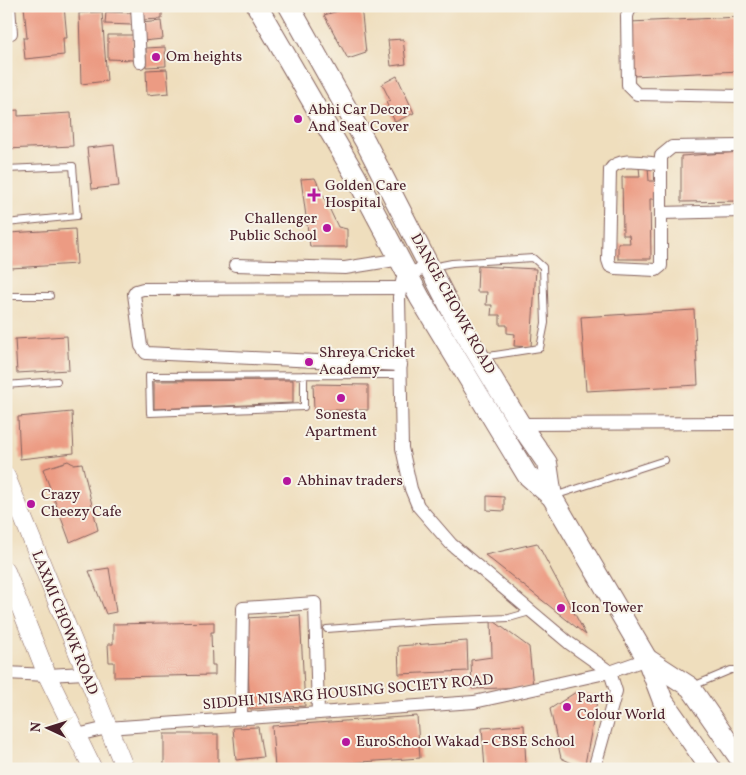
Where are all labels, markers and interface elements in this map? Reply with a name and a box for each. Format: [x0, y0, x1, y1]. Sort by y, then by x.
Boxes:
place label: Om heights [166, 47, 242, 68]
marker: Om heights [150, 51, 162, 63]
place label: Abhi Car Decor And Seat Cover [308, 100, 409, 138]
marker: Abhi Car Decor And Seat Cover [292, 113, 304, 125]
place label: Golden Care Hospital [325, 176, 406, 214]
marker: Golden Care Hospital [307, 188, 321, 202]
place label: Challenger Public School [229, 209, 317, 247]
marker: Challenger Public School [321, 222, 333, 234]
street label: DANGE CHOWK ROAD [405, 230, 499, 378]
place label: Shreya Cricket Academy [319, 343, 415, 381]
marker: Shreya Cricket Academy [303, 356, 315, 368]
marker: Sonesta Apartment [335, 392, 347, 404]
place label: Sonesta Apartment [305, 405, 377, 443]
place label: Abhinav traders [297, 471, 403, 492]
marker: Abhinav traders [281, 475, 293, 487]
place label: Crazy Cheezy Cafe [41, 485, 122, 523]
marker: Crazy Cheezy Cafe [25, 498, 37, 510]
street label: LAXMI CHOWK ROAD [25, 548, 103, 698]
place label: Icon Tower [571, 598, 643, 619]
marker: Icon Tower [555, 602, 567, 614]
street label: SIDDHI NISARG HOUSING SOCIETY ROAD [202, 670, 494, 716]
place label: Parth Colour World [577, 688, 665, 726]
marker: Parth Colour World [561, 701, 573, 713]
north arrow [22, 702, 72, 752]
text: N [27, 721, 46, 733]
place label: EuroSchool Wakad - CBSE School [356, 732, 575, 753]
marker: EuroSchool Wakad - CBSE School [340, 736, 352, 748]

